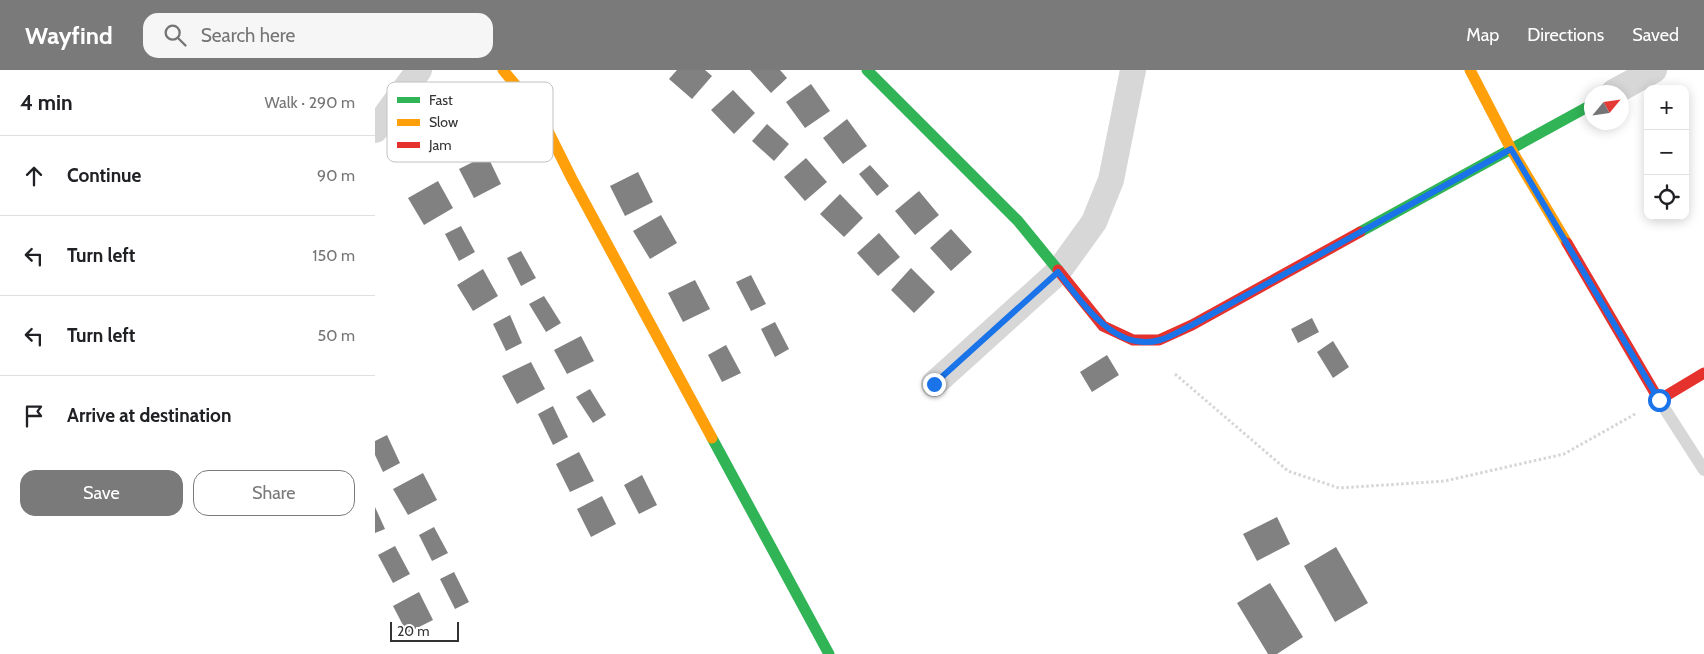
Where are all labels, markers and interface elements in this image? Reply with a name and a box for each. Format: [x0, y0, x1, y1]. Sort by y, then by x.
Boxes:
search box [143, 13, 493, 58]
text: Wayfind [25, 21, 113, 50]
icon: search [161, 21, 189, 49]
text: Search here [201, 24, 295, 47]
text: Map [1466, 24, 1499, 46]
text: Directions [1527, 24, 1604, 46]
text: Saved [1632, 24, 1679, 46]
legend [387, 82, 553, 162]
north arrow [1584, 85, 1629, 130]
map controls [1644, 85, 1689, 220]
button: + [1644, 85, 1689, 130]
text: 4 min [20, 90, 73, 115]
text: Fast [429, 91, 453, 109]
text: Walk · 290 m [265, 93, 355, 112]
text: Slow [429, 113, 458, 131]
button: − [1644, 130, 1689, 175]
text: Jam [428, 136, 451, 154]
icon: ahead [20, 162, 48, 190]
text: Continue [67, 164, 141, 187]
text: 90 m [317, 166, 355, 185]
button: locate [1644, 175, 1689, 220]
icon: left [20, 242, 48, 270]
text: Turn left [67, 244, 135, 267]
text: 150 m [312, 246, 355, 265]
icon: left [20, 322, 48, 350]
text: Turn left [67, 324, 135, 347]
text: 50 m [318, 326, 355, 345]
route end [923, 373, 946, 396]
route start [1648, 389, 1671, 412]
icon: arrive [20, 402, 48, 430]
text: Arrive at destination [67, 404, 231, 427]
button: Save [20, 470, 183, 516]
button: Share [193, 470, 355, 516]
scale bar [390, 619, 459, 642]
text: 20 m [397, 622, 430, 640]

